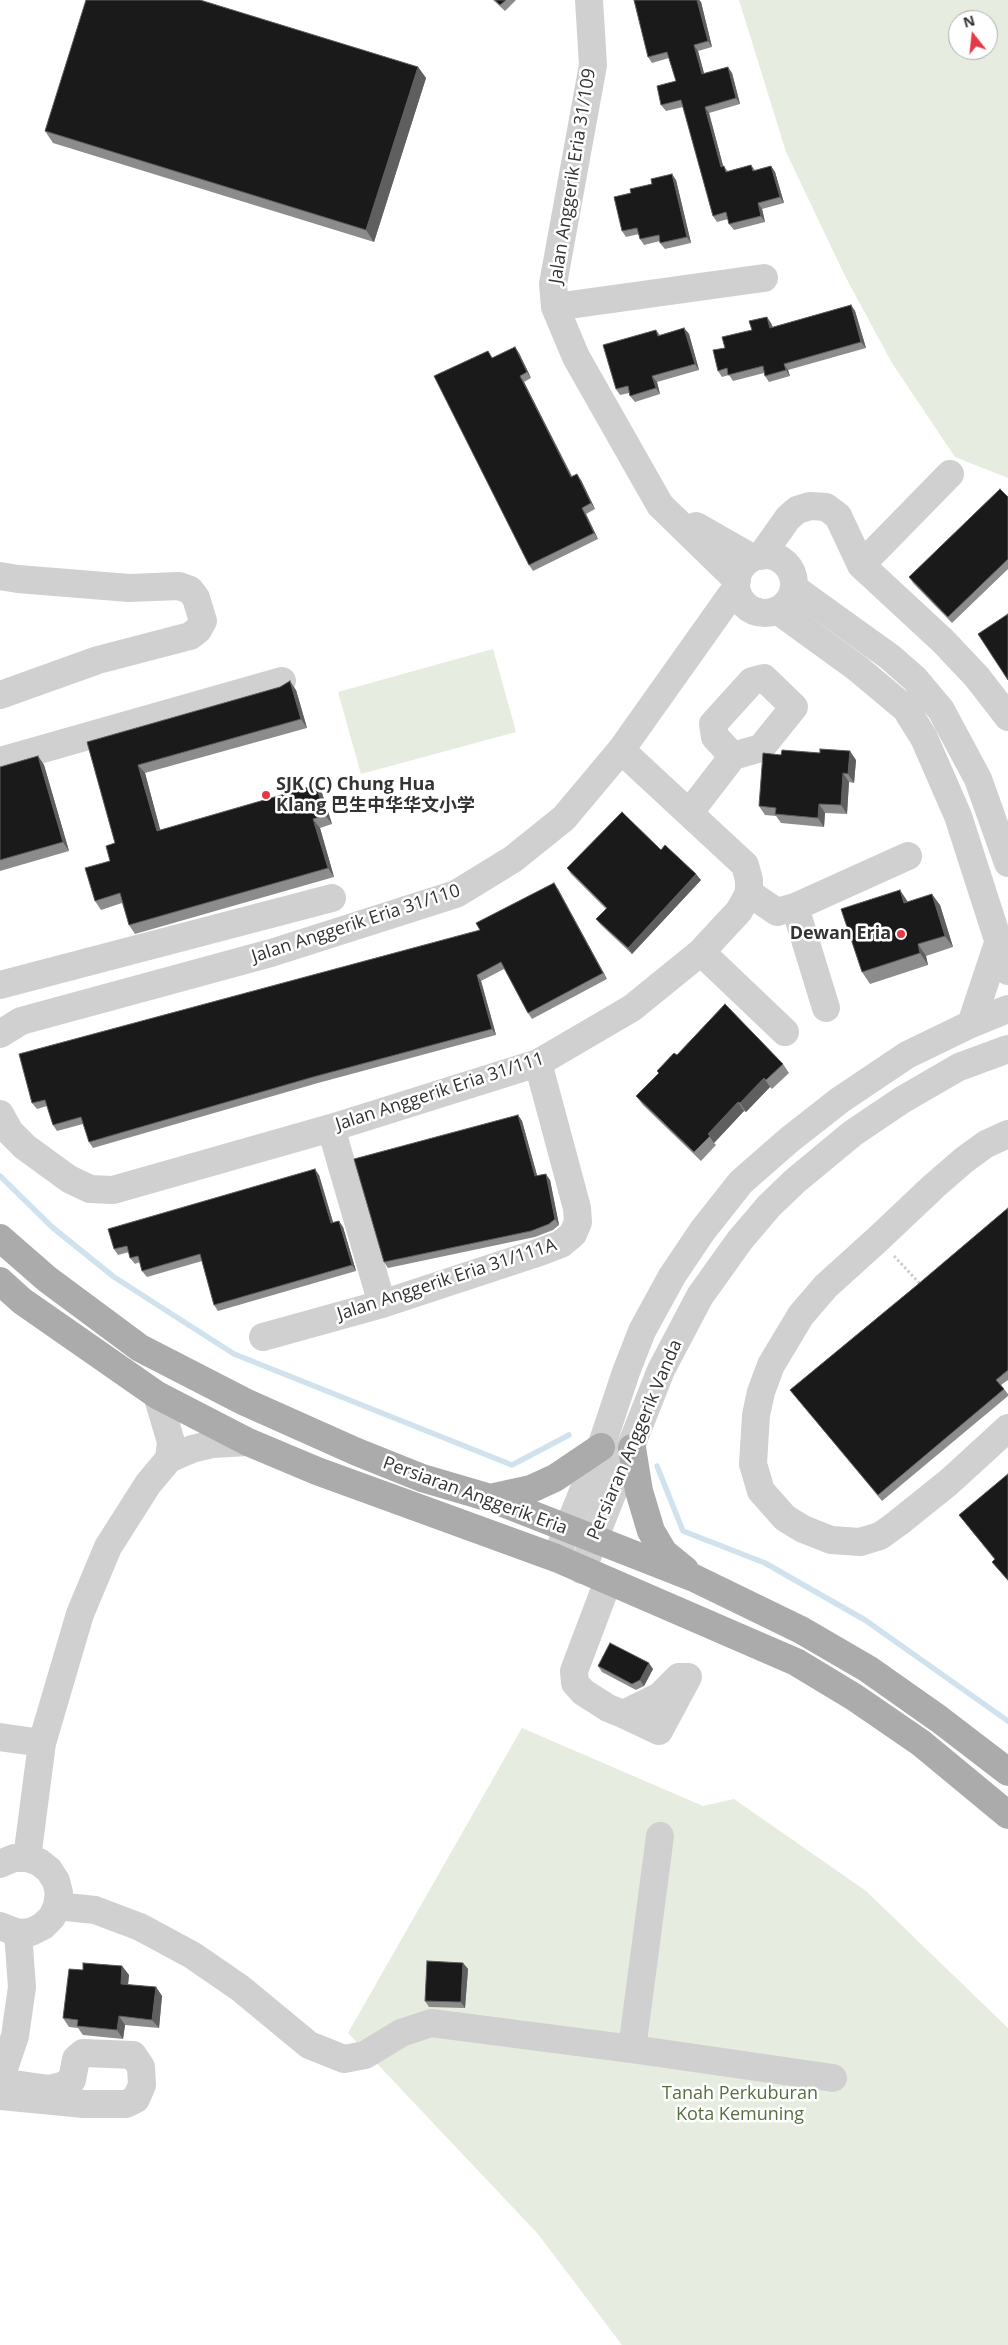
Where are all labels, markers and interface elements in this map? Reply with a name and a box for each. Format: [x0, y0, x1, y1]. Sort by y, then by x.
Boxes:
north arrow [948, 10, 998, 60]
text: N [961, 10, 977, 32]
street label: Jalan Anggerik Eria 31/109 [545, 67, 601, 285]
place label: SJK (C) Chung Hua Klang 巴生中华华文小学 [276, 774, 475, 816]
marker: SJK (C) Chung Hua Klang 巴生中华华文小学 [260, 789, 272, 801]
street label: Jalan Anggerik Eria 31/110 [249, 880, 463, 968]
place label: Dewan Eria [790, 923, 891, 945]
marker: Dewan Eria [895, 928, 907, 940]
street label: Jalan Anggerik Eria 31/111 [333, 1048, 547, 1136]
street label: Jalan Anggerik Eria 31/111A [335, 1234, 559, 1326]
street label: Persiaran Anggerik Vanda [583, 1337, 687, 1543]
street label: Persiaran Anggerik Eria [380, 1453, 570, 1539]
park label: Tanah Perkuburan Kota Kemuning [662, 2083, 818, 2126]

